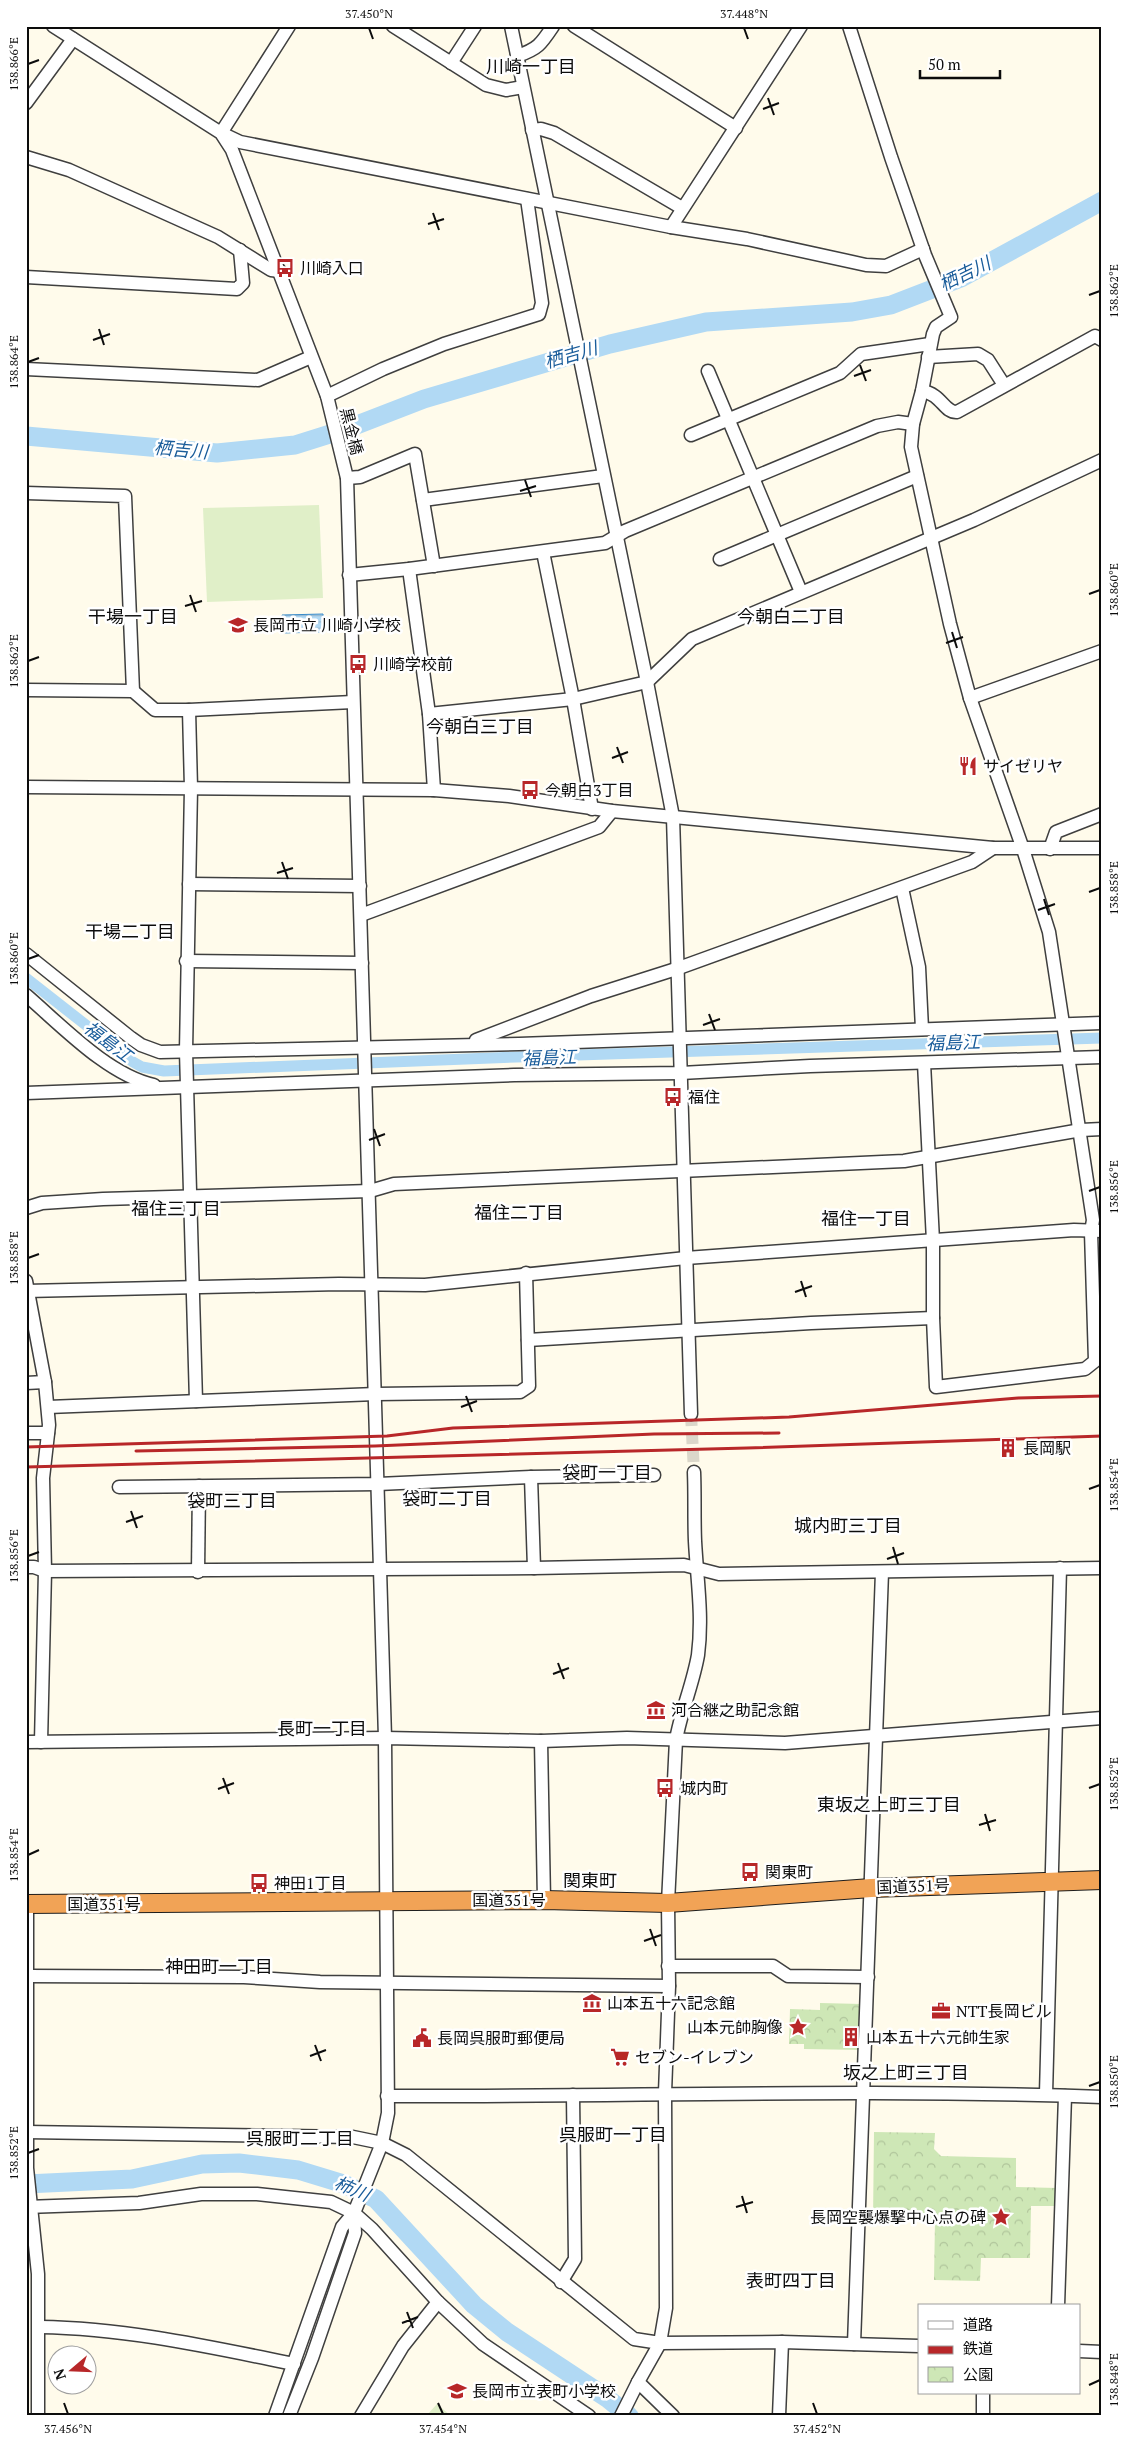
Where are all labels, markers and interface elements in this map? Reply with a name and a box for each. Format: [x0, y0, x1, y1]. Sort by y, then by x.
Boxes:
text: 37.450°N [345, 6, 393, 21]
text: 37.448°N [720, 6, 768, 21]
text: 138.866°E [6, 37, 21, 91]
scale bar [920, 48, 1000, 80]
district label: 川崎一丁目 [486, 54, 576, 78]
text: 50 m [928, 54, 961, 74]
water label: 栖吉川 [935, 250, 996, 296]
bus stop icon: 川崎入口 [274, 257, 296, 279]
place label: 川崎入口 [300, 257, 364, 279]
text: 138.862°E [1106, 264, 1121, 318]
text: 138.864°E [6, 335, 21, 389]
water label: 栖吉川 [541, 335, 602, 373]
street label: 黒金橋 [336, 405, 368, 457]
water label: 栖吉川 [153, 435, 211, 463]
text: 138.860°E [1106, 563, 1121, 617]
district label: 干場一丁目 [88, 604, 178, 628]
district label: 今朝白二丁目 [737, 604, 845, 628]
school or university icon: 長岡市立 川崎小学校 [227, 614, 249, 636]
place label: 長岡市立 川崎小学校 [253, 614, 401, 636]
text: 138.862°E [6, 634, 21, 688]
bus stop icon: 川崎学校前 [347, 653, 369, 675]
place label: 川崎学校前 [373, 653, 453, 675]
district label: 今朝白三丁目 [426, 714, 534, 738]
restaurant icon: サイゼリヤ [957, 755, 979, 777]
place label: サイゼリヤ [983, 755, 1063, 777]
bus stop icon: 今朝白3丁目 [519, 779, 541, 801]
place label: 今朝白3丁目 [545, 779, 634, 801]
text: 138.858°E [1106, 861, 1121, 915]
district label: 干場二丁目 [85, 919, 175, 943]
text: 138.860°E [6, 932, 21, 986]
water label: 福島江 [80, 1015, 139, 1068]
water label: 福島江 [926, 1029, 982, 1055]
water label: 福島江 [522, 1044, 578, 1070]
bus stop icon: 福住 [662, 1086, 684, 1108]
place label: 福住 [688, 1086, 720, 1108]
text: 138.856°E [1106, 1160, 1121, 1214]
district label: 福住三丁目 [131, 1196, 221, 1220]
district label: 福住二丁目 [474, 1200, 564, 1224]
district label: 福住一丁目 [821, 1206, 911, 1230]
text: 138.858°E [6, 1231, 21, 1285]
building icon: 長岡駅 [997, 1437, 1019, 1459]
place label: 長岡駅 [1023, 1437, 1071, 1459]
text: 138.854°E [1106, 1458, 1121, 1512]
district label: 袋町一丁目 [562, 1460, 652, 1484]
district label: 袋町二丁目 [402, 1486, 492, 1510]
district label: 袋町三丁目 [187, 1488, 277, 1512]
district label: 城内町三丁目 [794, 1513, 902, 1537]
text: 138.856°E [6, 1529, 21, 1583]
museum icon: 河合継之助記念館 [645, 1699, 667, 1721]
place label: 河合継之助記念館 [671, 1699, 799, 1721]
district label: 長町一丁目 [277, 1716, 367, 1740]
text: 138.852°E [1106, 1757, 1121, 1811]
bus stop icon: 城内町 [654, 1777, 676, 1799]
place label: 城内町 [680, 1777, 728, 1799]
district label: 東坂之上町三丁目 [817, 1792, 961, 1816]
text: 138.854°E [6, 1828, 21, 1882]
bus stop icon: 関東町 [739, 1861, 761, 1883]
place label: 関東町 [765, 1861, 813, 1883]
district label: 関東町 [563, 1868, 617, 1892]
bus stop icon: 神田1丁目 [248, 1872, 270, 1894]
place label: 神田1丁目 [274, 1872, 347, 1894]
street label: 国道351号 [876, 1874, 950, 1898]
street label: 国道351号 [472, 1889, 546, 1911]
street label: 国道351号 [67, 1893, 141, 1915]
district label: 神田町一丁目 [165, 1954, 273, 1978]
museum icon: 山本五十六記念館 [581, 1992, 603, 2014]
place label: 山本五十六記念館 [607, 1992, 735, 2014]
office icon: NTT長岡ビル [930, 2000, 952, 2022]
place label: NTT長岡ビル [956, 2000, 1052, 2022]
place label: 山本元帥胸像 [687, 2016, 783, 2038]
place icon: 山本元帥胸像 [787, 2016, 809, 2038]
building icon: 山本五十六元帥生家 [840, 2026, 862, 2048]
place label: 山本五十六元帥生家 [866, 2026, 1010, 2048]
public building icon: 長岡呉服町郵便局 [411, 2027, 433, 2049]
place label: 長岡呉服町郵便局 [437, 2027, 565, 2049]
supermarket icon: セブン-イレブン [609, 2046, 631, 2068]
place label: セブン-イレブン [635, 2046, 754, 2068]
text: 138.850°E [1106, 2055, 1121, 2109]
district label: 坂之上町三丁目 [843, 2060, 969, 2084]
district label: 呉服町一丁目 [559, 2122, 667, 2146]
text: 138.852°E [6, 2126, 21, 2180]
district label: 呉服町二丁目 [246, 2126, 354, 2150]
water label: 柿川 [331, 2170, 375, 2207]
place label: 長岡空襲爆撃中心点の碑 [810, 2206, 986, 2228]
place icon: 長岡空襲爆撃中心点の碑 [990, 2206, 1012, 2228]
district label: 表町四丁目 [746, 2268, 836, 2292]
legend [918, 2304, 1080, 2394]
text: 道路 [963, 2314, 993, 2334]
text: 鉄道 [963, 2338, 993, 2358]
north arrow [48, 2344, 98, 2394]
text: 138.848°E [1106, 2353, 1121, 2407]
text: 公園 [963, 2364, 993, 2384]
text: N [48, 2366, 70, 2383]
school or university icon: 長岡市立表町小学校 [446, 2380, 468, 2402]
place label: 長岡市立表町小学校 [472, 2380, 616, 2402]
text: 37.456°N [44, 2421, 92, 2436]
text: 37.454°N [419, 2421, 467, 2436]
text: 37.452°N [793, 2421, 841, 2436]

